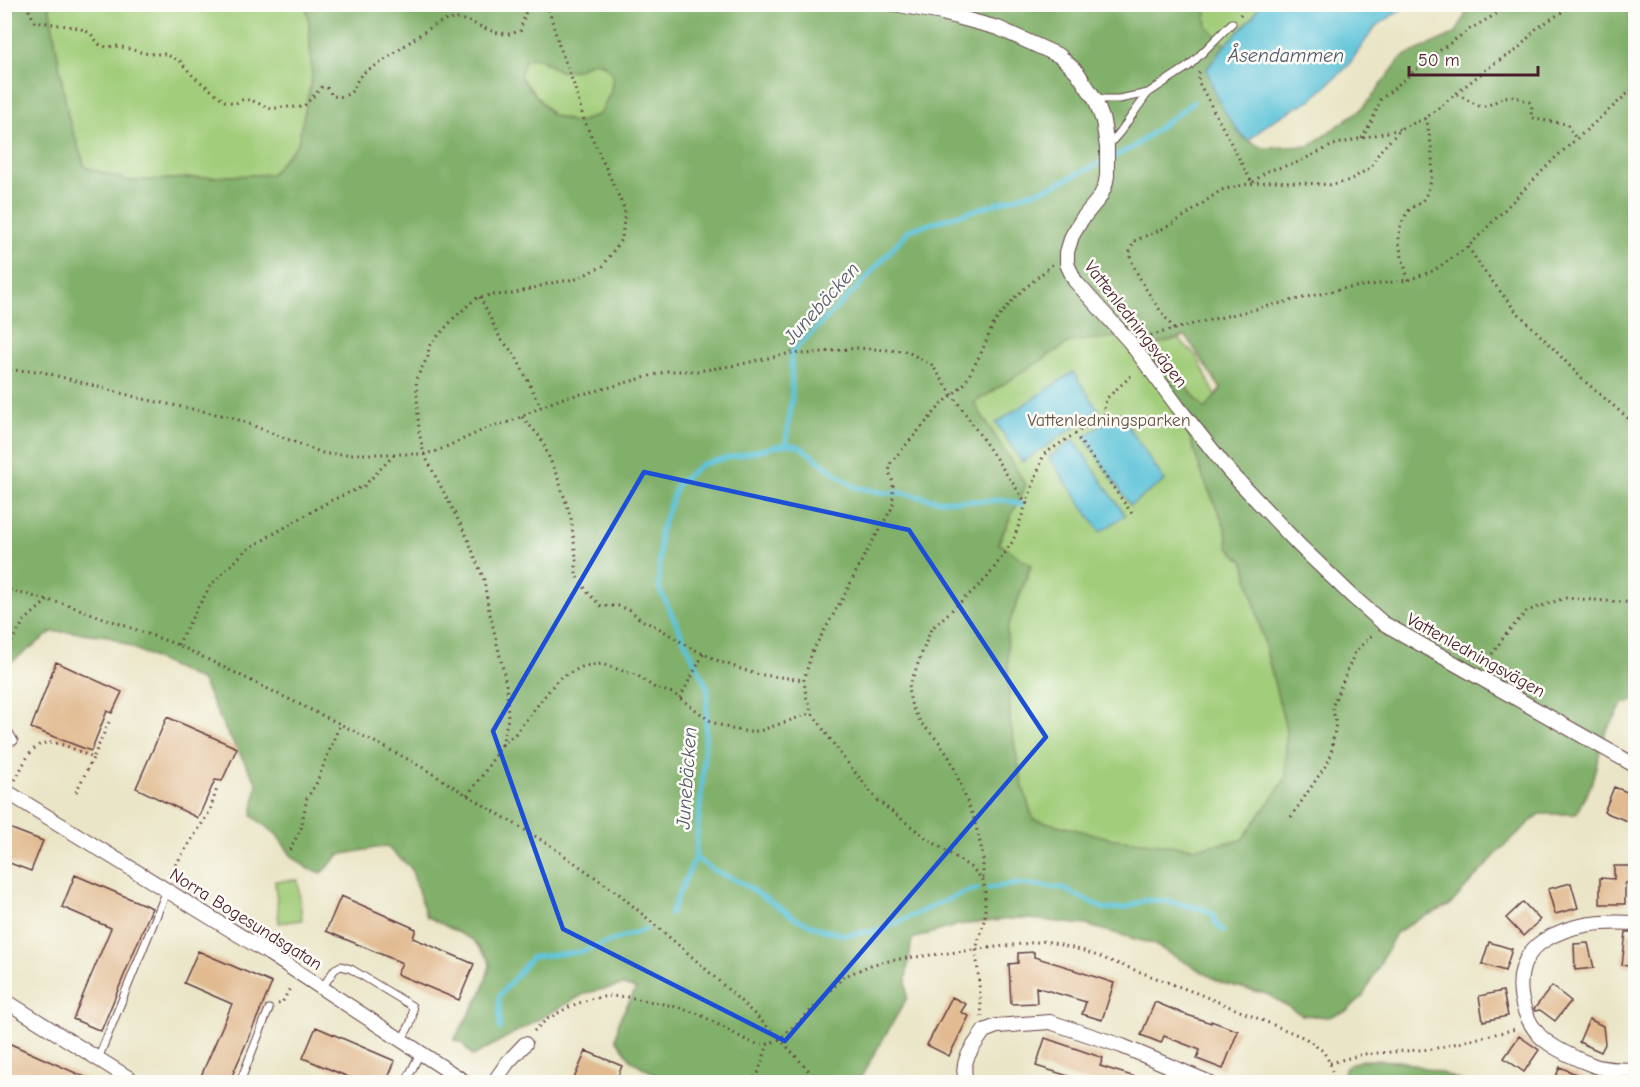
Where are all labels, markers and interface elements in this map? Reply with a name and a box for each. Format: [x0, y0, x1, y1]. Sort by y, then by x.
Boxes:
scale bar [1409, 39, 1538, 77]
water label: Åsendammen [1227, 43, 1344, 67]
text: 50 m [1418, 50, 1460, 71]
street label: Vattenledningsvägen [1080, 257, 1192, 392]
water label: Junebäcken [778, 258, 864, 350]
park label: Vattenledningsparken [1027, 410, 1191, 431]
street label: Vattenledningsvägen [1403, 609, 1549, 702]
water label: Junebäcken [671, 726, 702, 831]
street label: Norra Bogesundsgatan [165, 864, 326, 975]

